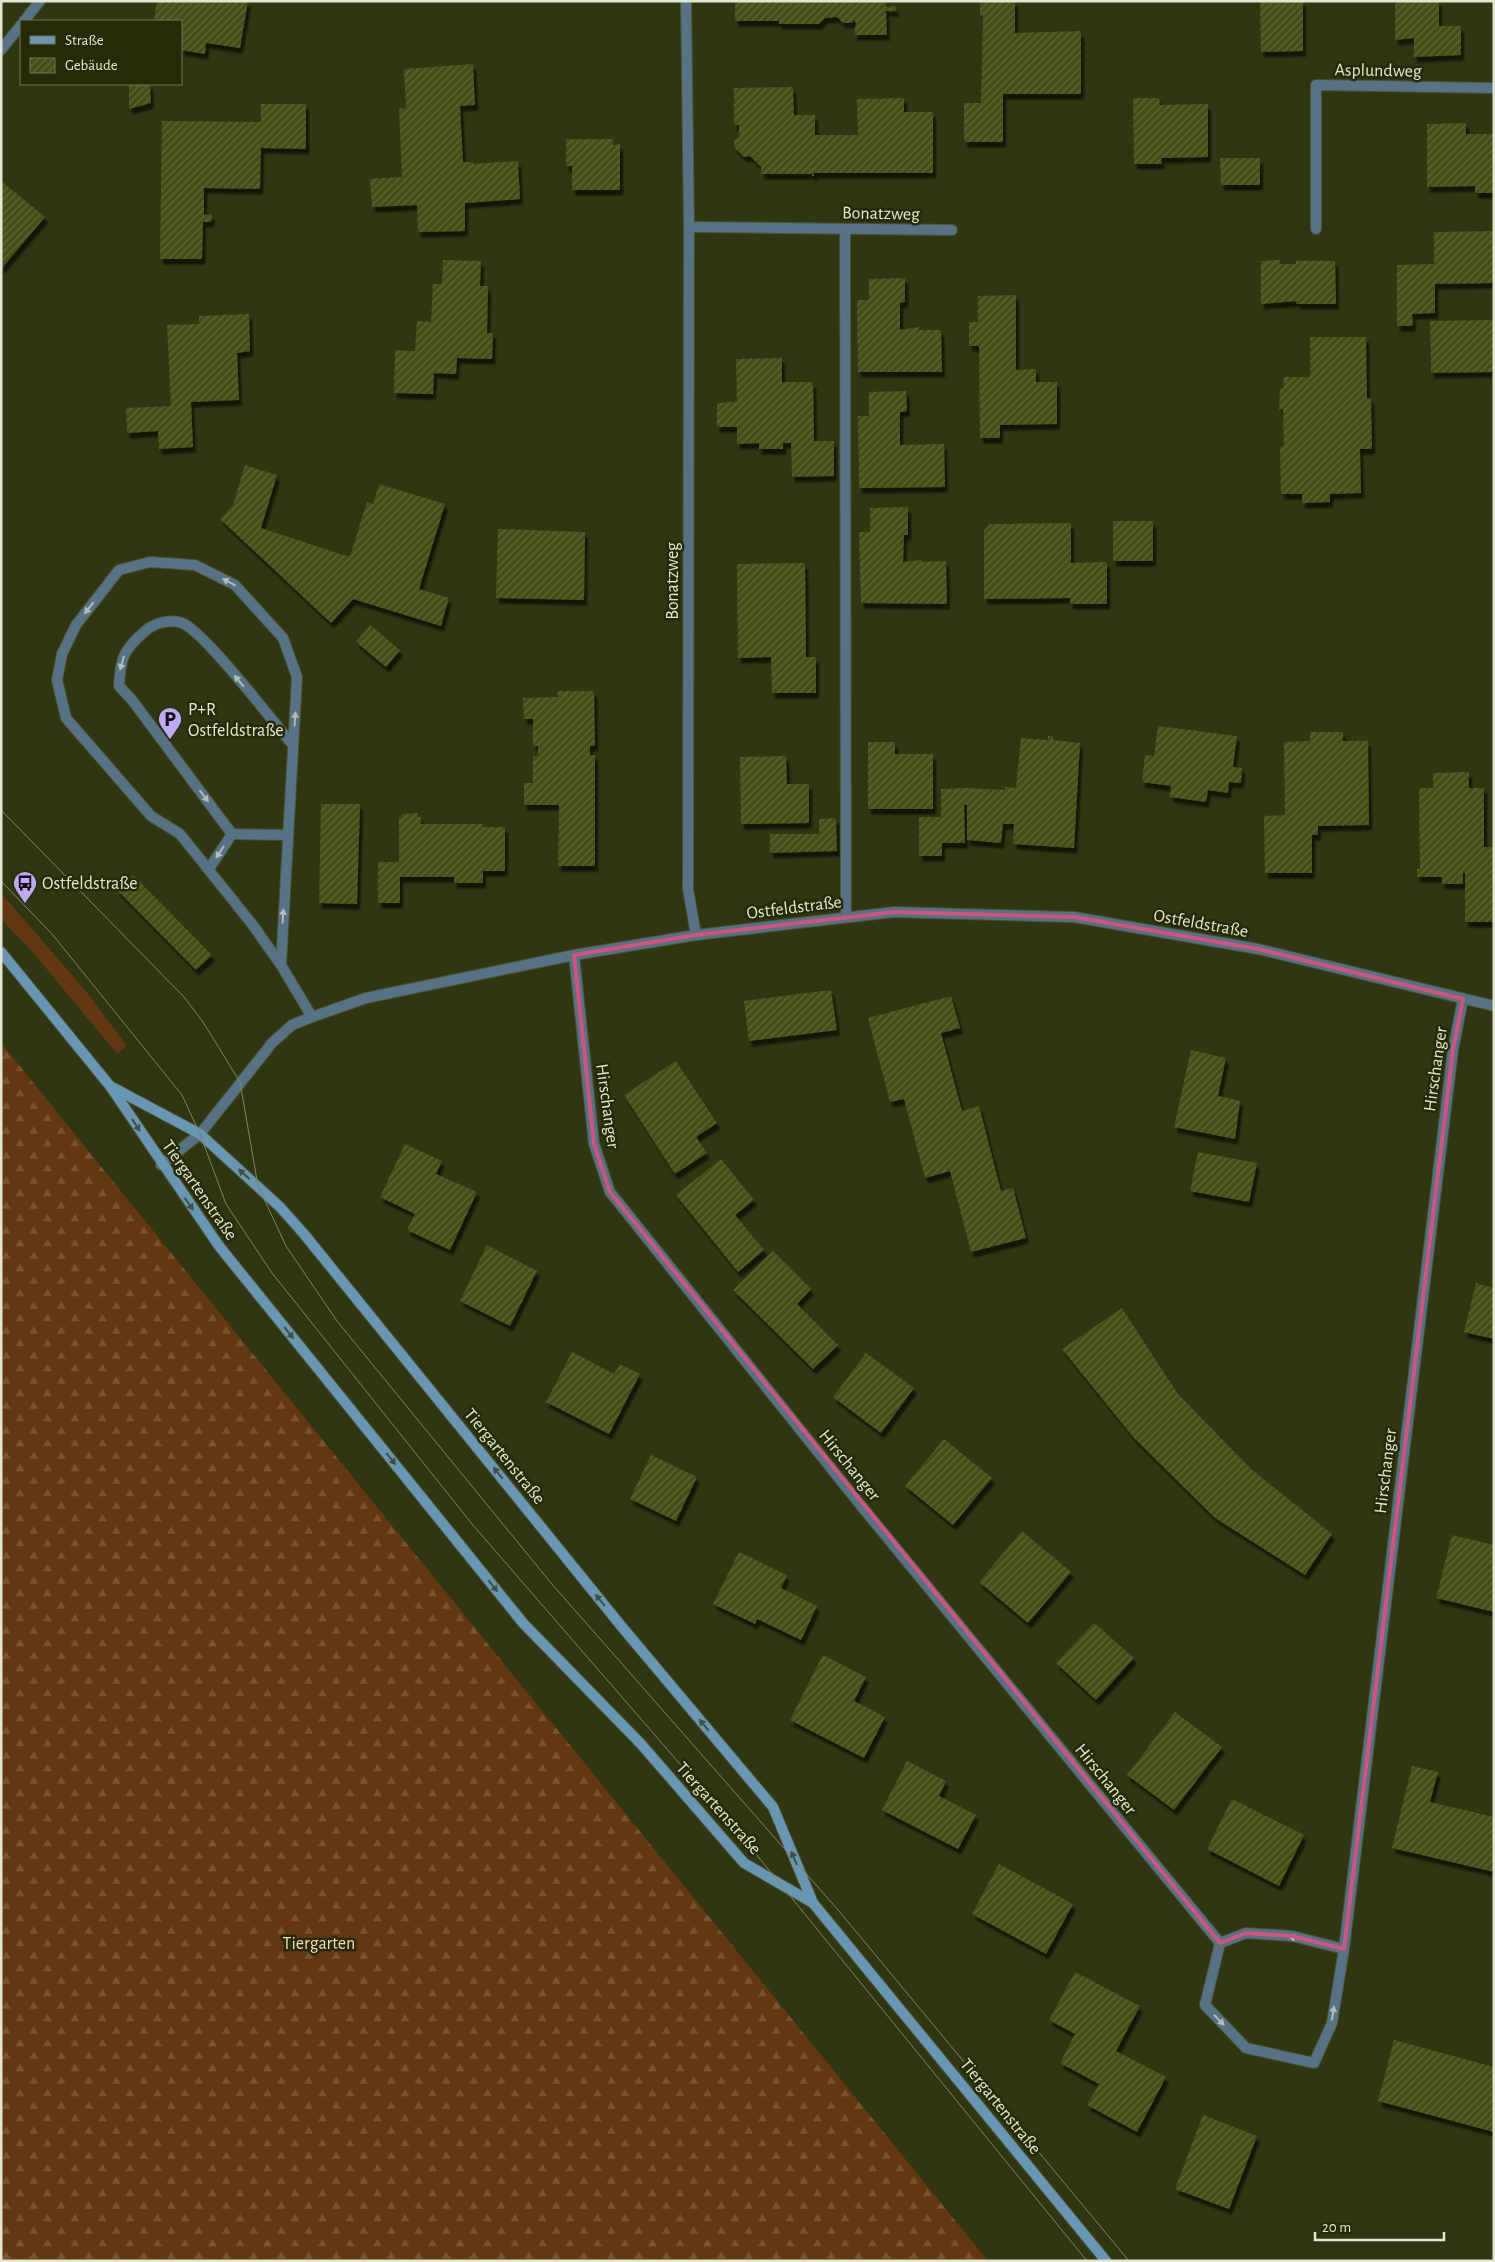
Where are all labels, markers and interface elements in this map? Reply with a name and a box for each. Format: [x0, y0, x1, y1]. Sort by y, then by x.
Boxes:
legend [20, 20, 182, 85]
text: Straße [65, 33, 104, 48]
text: Gebäude [65, 58, 118, 73]
street label: Asplundweg [1334, 61, 1422, 81]
street label: Bonatzweg [842, 204, 920, 224]
street label: Bonatzweg [664, 542, 682, 620]
one-way arrow [221, 578, 236, 586]
one-way arrow [84, 601, 95, 614]
one-way arrow [118, 655, 126, 671]
one-way arrow [233, 676, 245, 688]
place label: P+R Ostfeldstraße [188, 701, 284, 740]
parking icon: P+R Ostfeldstraße [157, 706, 183, 740]
one-way arrow [291, 711, 299, 727]
one-way arrow [199, 789, 209, 803]
one-way arrow [215, 845, 225, 858]
bus stop icon: Ostfeldstraße [12, 870, 38, 904]
place label: Ostfeldstraße [42, 875, 138, 893]
street label: Ostfeldstraße [746, 893, 843, 923]
street label: Ostfeldstraße [1152, 907, 1249, 941]
one-way arrow [280, 908, 288, 924]
street label: Hirschanger [1421, 1025, 1451, 1113]
street label: Hirschanger [592, 1062, 622, 1150]
one-way arrow [131, 1119, 140, 1132]
street label: Tiergartenstraße [158, 1137, 240, 1244]
one-way arrow [239, 1168, 251, 1180]
one-way arrow [184, 1198, 194, 1211]
one-way arrow [283, 1326, 294, 1339]
street label: Tiergartenstraße [460, 1405, 548, 1508]
street label: Hirschanger [815, 1427, 883, 1505]
street label: Hirschanger [1372, 1427, 1400, 1515]
one-way arrow [386, 1452, 397, 1465]
one-way arrow [492, 1467, 503, 1480]
one-way arrow [488, 1579, 499, 1592]
one-way arrow [594, 1593, 605, 1606]
one-way arrow [698, 1718, 709, 1731]
street label: Hirschanger [1071, 1741, 1139, 1819]
street label: Tiergartenstraße [672, 1759, 764, 1858]
one-way arrow [790, 1851, 798, 1865]
one-way arrow [1288, 1933, 1304, 1941]
park label: Tiergarten [283, 1935, 355, 1953]
one-way arrow [1330, 2005, 1338, 2021]
one-way arrow [1213, 2013, 1225, 2025]
street label: Tiergartenstraße [956, 2055, 1044, 2158]
scale bar [1315, 2210, 1444, 2242]
text: 20 m [1322, 2220, 1351, 2235]

